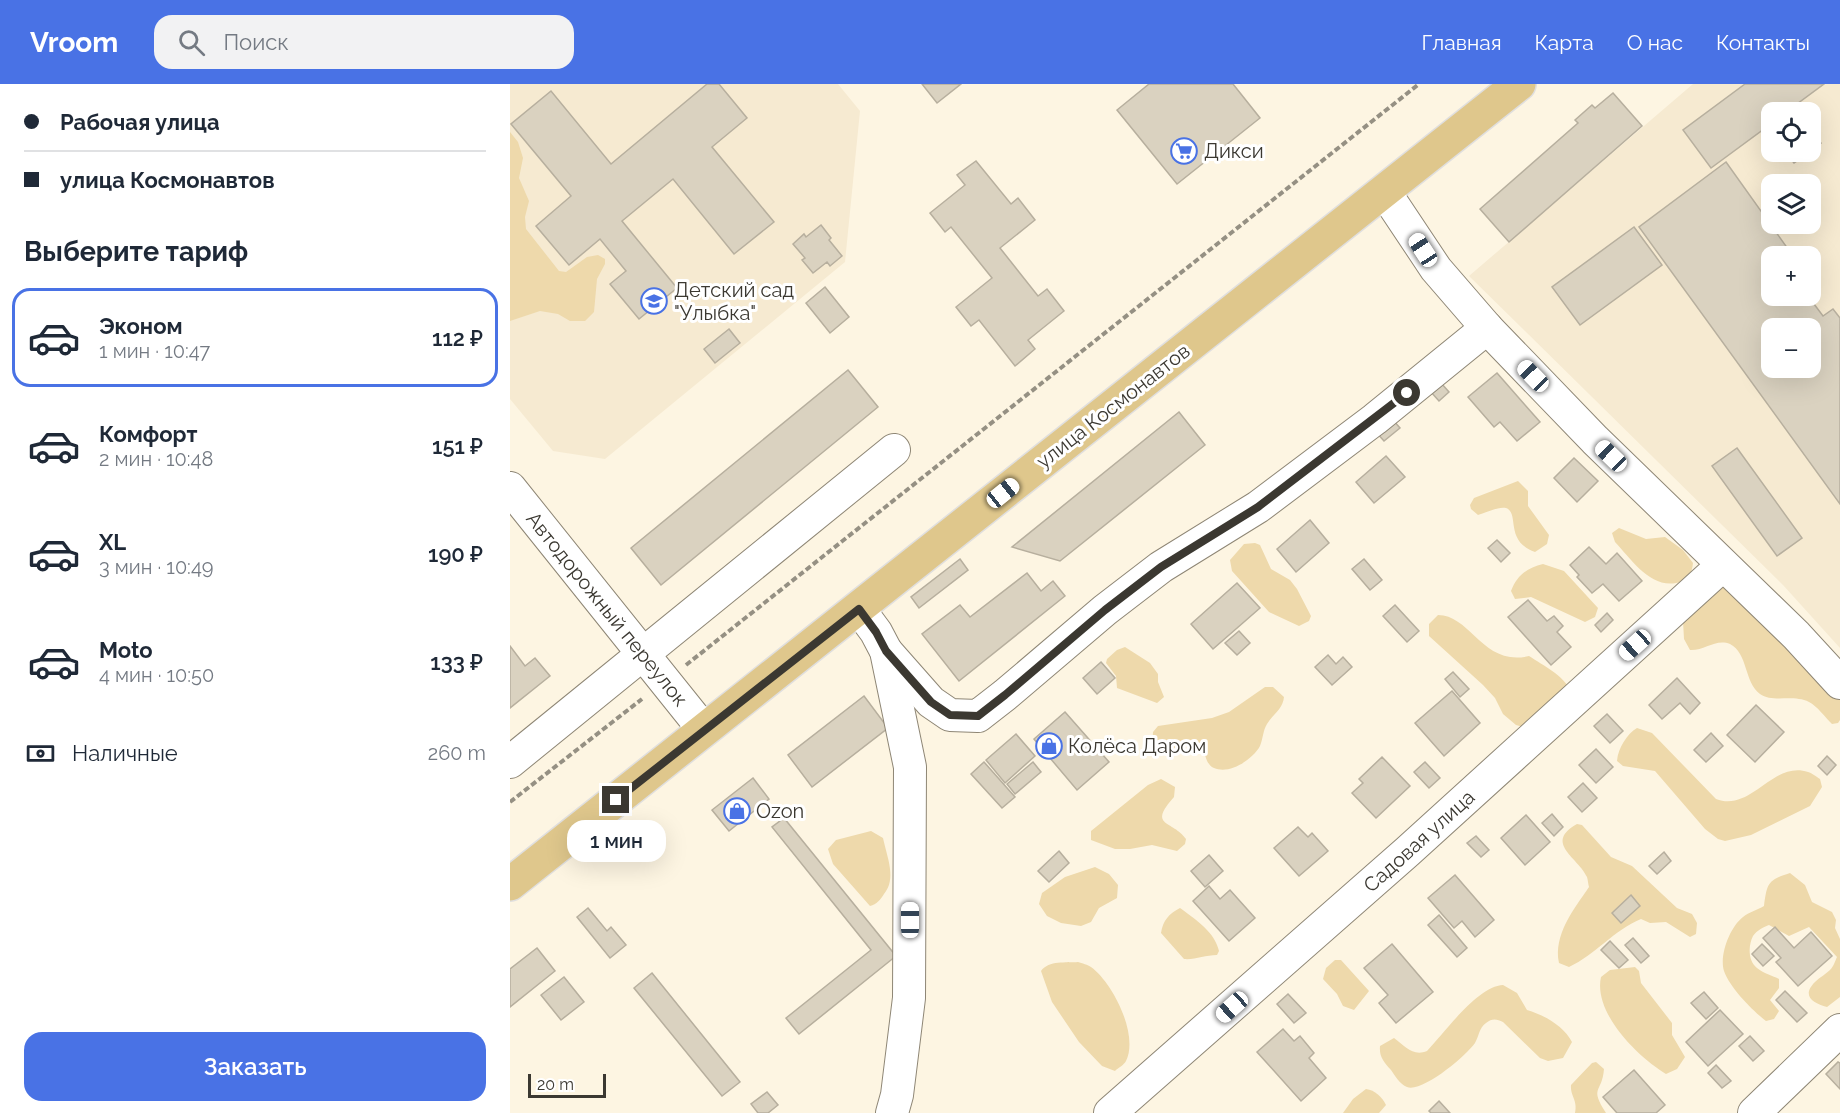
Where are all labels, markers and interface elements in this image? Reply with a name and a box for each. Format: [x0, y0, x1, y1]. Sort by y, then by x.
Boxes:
search box [154, 15, 574, 69]
text: Vroom [30, 26, 118, 59]
icon: search [175, 26, 208, 59]
text: Поиск [223, 29, 289, 55]
text: Главная [1422, 30, 1502, 55]
text: Карта [1535, 30, 1594, 55]
text: О нас [1627, 30, 1683, 55]
text: Контакты [1716, 30, 1810, 55]
map controls [1761, 102, 1821, 378]
button: locate [1761, 102, 1821, 162]
text: Рабочая улица [60, 109, 220, 135]
supermarket icon: Дикси [1169, 136, 1199, 166]
place label: Дикси [1204, 139, 1264, 163]
text: улица Космонавтов [60, 167, 275, 193]
button: layers [1761, 174, 1821, 234]
car [1406, 230, 1440, 270]
text: Выберите тариф [24, 236, 248, 267]
button: + [1761, 246, 1821, 306]
place label: Детский сад "Улыбка" [674, 278, 794, 325]
school or university icon: Детский сад "Улыбка" [639, 286, 669, 316]
icon: car [27, 311, 81, 365]
text: Эконом [99, 313, 183, 339]
button: − [1761, 318, 1821, 378]
text: 112 ₽ [432, 325, 483, 351]
text: 1 мин · 10:47 [99, 339, 210, 363]
street label: улица Космонавтов [1032, 339, 1194, 473]
car [1514, 357, 1552, 395]
route start [1393, 379, 1420, 406]
icon: car [27, 419, 81, 473]
text: Комфорт [99, 421, 197, 447]
text: 151 ₽ [432, 433, 483, 459]
car [1592, 437, 1630, 475]
text: 2 мин · 10:48 [99, 447, 213, 471]
car [983, 475, 1023, 511]
street label: Автодорожный переулок [521, 507, 693, 711]
icon: car [27, 527, 81, 581]
text: XL [99, 529, 126, 555]
text: 190 ₽ [428, 541, 483, 567]
text: 3 мин · 10:49 [99, 555, 214, 579]
car [1616, 626, 1654, 664]
icon: car [27, 635, 81, 689]
text: Moto [99, 637, 153, 663]
text: 133 ₽ [430, 649, 483, 675]
text: 4 мин · 10:50 [99, 663, 214, 687]
shop icon: Колёса Даром [1034, 731, 1064, 761]
place label: Колёса Даром [1068, 734, 1206, 758]
icon: cash [24, 737, 57, 770]
text: Наличные [72, 740, 178, 766]
text: 260 m [428, 741, 486, 765]
street label: Садовая улица [1358, 785, 1480, 897]
route end [602, 786, 629, 813]
shop icon: Ozon [722, 796, 752, 826]
place label: Ozon [756, 799, 804, 823]
callout: 1 мин [567, 821, 666, 863]
text: 1 мин [590, 829, 643, 853]
car [901, 902, 919, 938]
car [1213, 988, 1251, 1026]
button: Заказать [24, 1032, 486, 1101]
scale bar [528, 1071, 606, 1098]
text: 20 m [537, 1075, 574, 1094]

